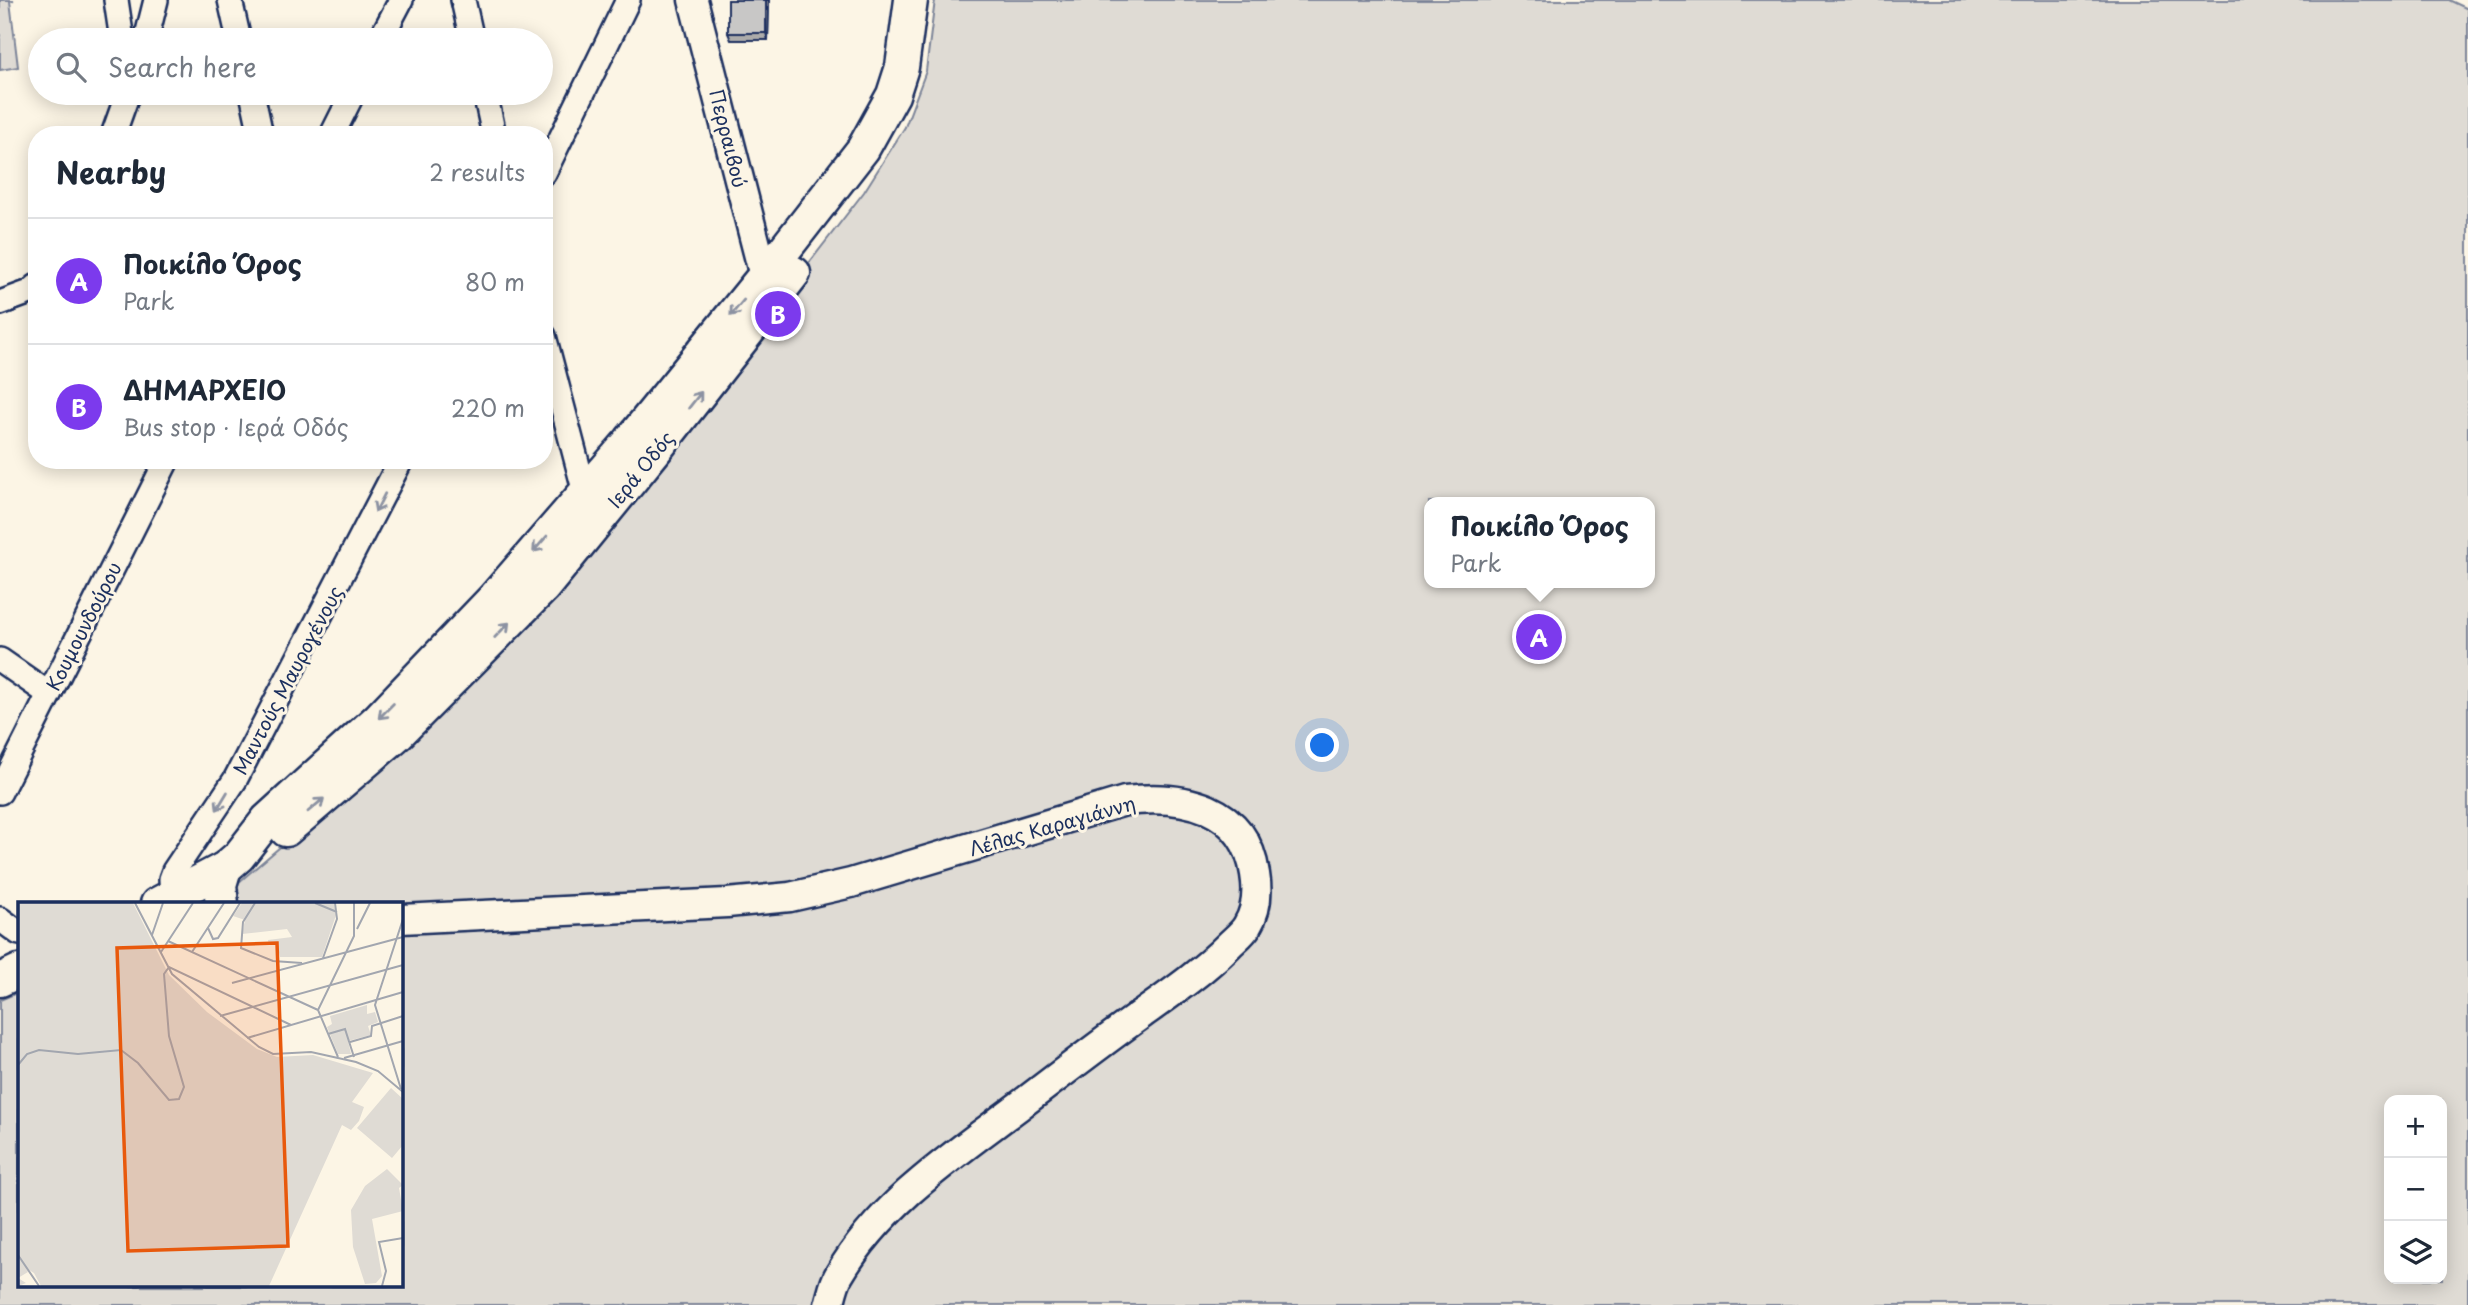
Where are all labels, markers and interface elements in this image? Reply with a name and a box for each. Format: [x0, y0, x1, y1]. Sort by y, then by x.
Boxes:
search box [28, 28, 553, 105]
text: Search here [108, 47, 257, 86]
icon: search [52, 48, 90, 86]
street label: Περραιβού [703, 86, 755, 190]
text: Nearby [56, 149, 166, 194]
text: 2 results [429, 154, 525, 189]
text: Ποικίλο Όρος [123, 244, 302, 283]
text: A [70, 264, 88, 299]
text: 80 m [465, 264, 525, 299]
text: Park [123, 283, 174, 318]
pin: B [755, 288, 801, 340]
one-way arrow [729, 299, 745, 317]
text: ΔΗΜΑΡΧΕΙΟ [123, 370, 286, 409]
text: B [71, 390, 87, 425]
text: 220 m [451, 390, 525, 425]
one-way arrow [687, 391, 702, 410]
text: Bus stop · Ιερά Οδός [123, 409, 349, 444]
street label: Ιερά Οδός [600, 424, 680, 514]
one-way arrow [372, 492, 386, 513]
popup [1424, 497, 1655, 588]
text: Ποικίλο Όρος [1450, 506, 1629, 545]
one-way arrow [532, 535, 549, 552]
text: Park [1450, 545, 1502, 580]
street label: Κουμουνδούρου [38, 557, 128, 695]
street label: Μαντούς Μαυρογένους [225, 581, 349, 779]
pin: A [1516, 611, 1562, 663]
one-way arrow [493, 622, 510, 639]
one-way arrow [377, 702, 394, 719]
your location [1305, 728, 1339, 762]
street label: Λέλας Καραγιάννη [966, 788, 1138, 862]
one-way arrow [215, 790, 229, 810]
one-way arrow [306, 797, 324, 813]
inset map [18, 902, 402, 1288]
map controls [2384, 1095, 2447, 1284]
button: + [2384, 1095, 2447, 1158]
button: − [2384, 1158, 2447, 1221]
button: layers [2384, 1221, 2447, 1284]

